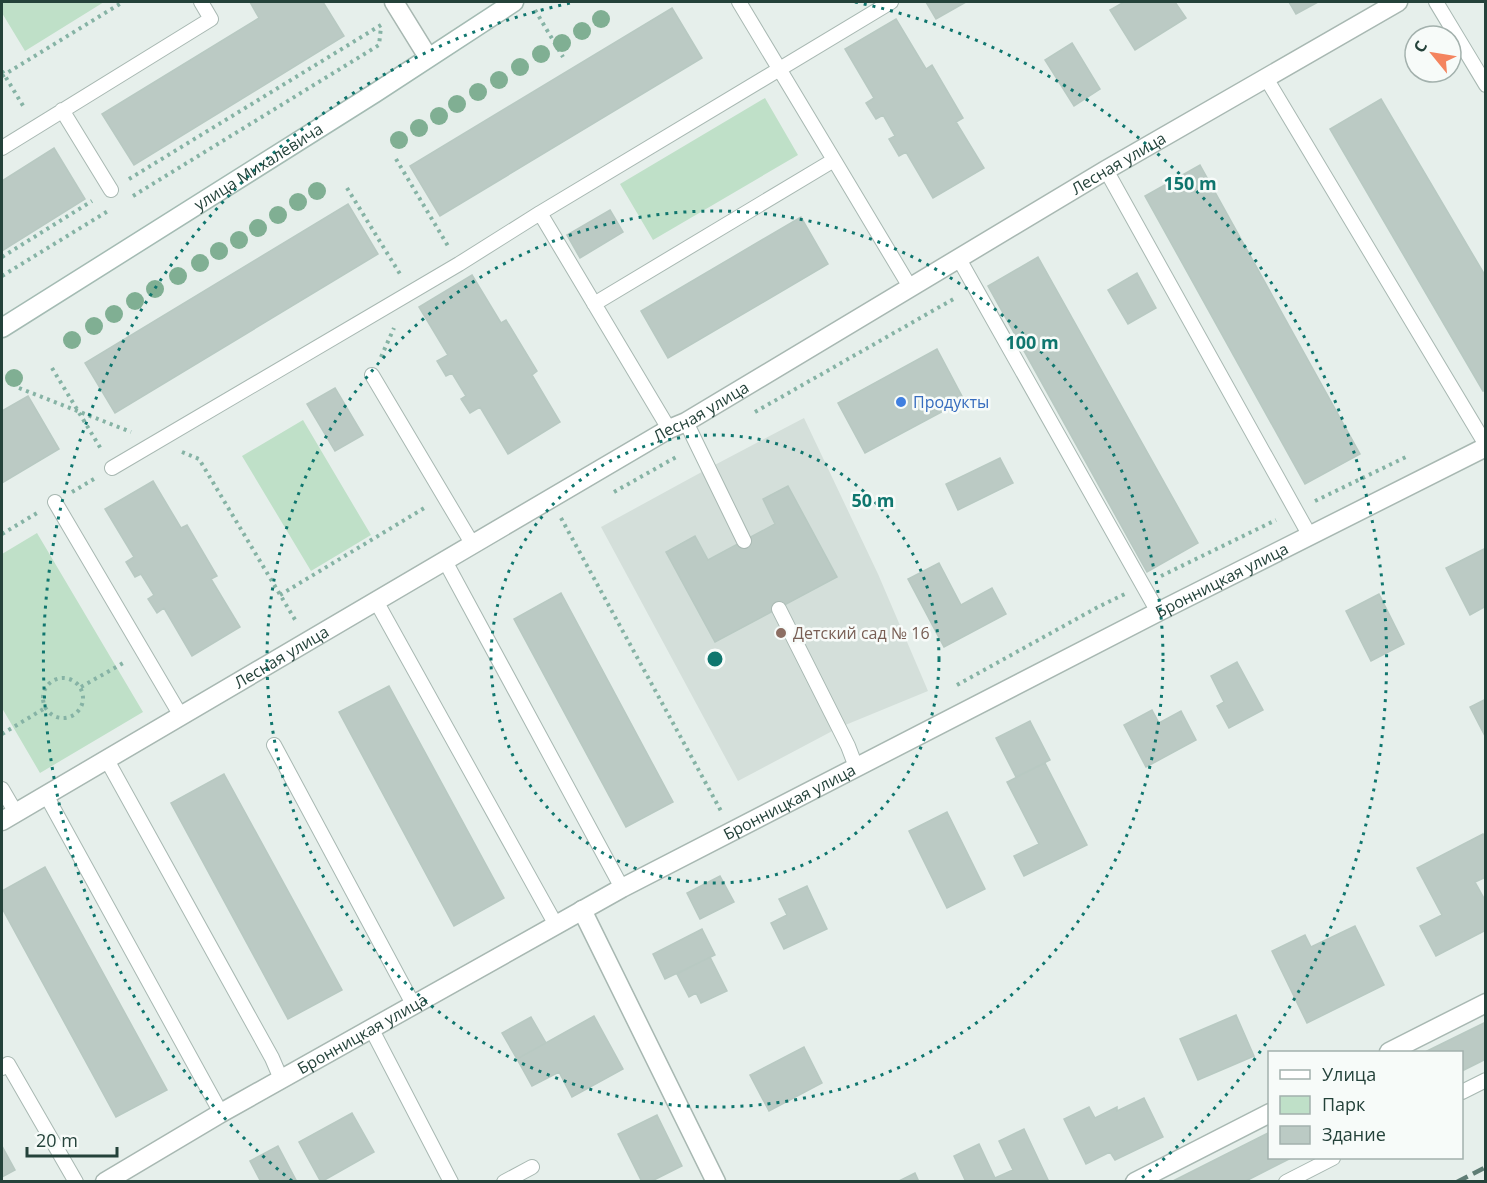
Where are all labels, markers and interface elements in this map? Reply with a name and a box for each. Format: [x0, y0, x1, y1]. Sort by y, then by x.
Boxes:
north arrow [1403, 24, 1463, 84]
text: С [1408, 37, 1432, 56]
street label: улица Михалевича [190, 118, 327, 215]
street label: Лесная улица [1067, 127, 1170, 199]
text: 150 m [1163, 171, 1217, 195]
text: 100 m [1005, 330, 1059, 354]
street label: Лесная улица [649, 376, 753, 447]
place label: Продукты [913, 391, 989, 413]
marker: Продукты [894, 395, 908, 409]
text: 50 m [852, 488, 894, 512]
street label: Бронницкая улица [1152, 537, 1292, 623]
street label: Лесная улица [230, 620, 333, 693]
place label: Детский сад № 16 [793, 622, 930, 644]
marker: Детский сад № 16 [774, 626, 788, 640]
centre of rings [705, 649, 725, 669]
street label: Бронницкая улица [719, 759, 859, 845]
street label: Бронницкая улица [293, 988, 431, 1079]
legend [1268, 1051, 1463, 1159]
text: Улица [1322, 1062, 1376, 1086]
text: Парк [1322, 1092, 1366, 1116]
scale bar [27, 1120, 117, 1158]
text: Здание [1322, 1122, 1386, 1146]
text: 20 m [36, 1128, 78, 1152]

